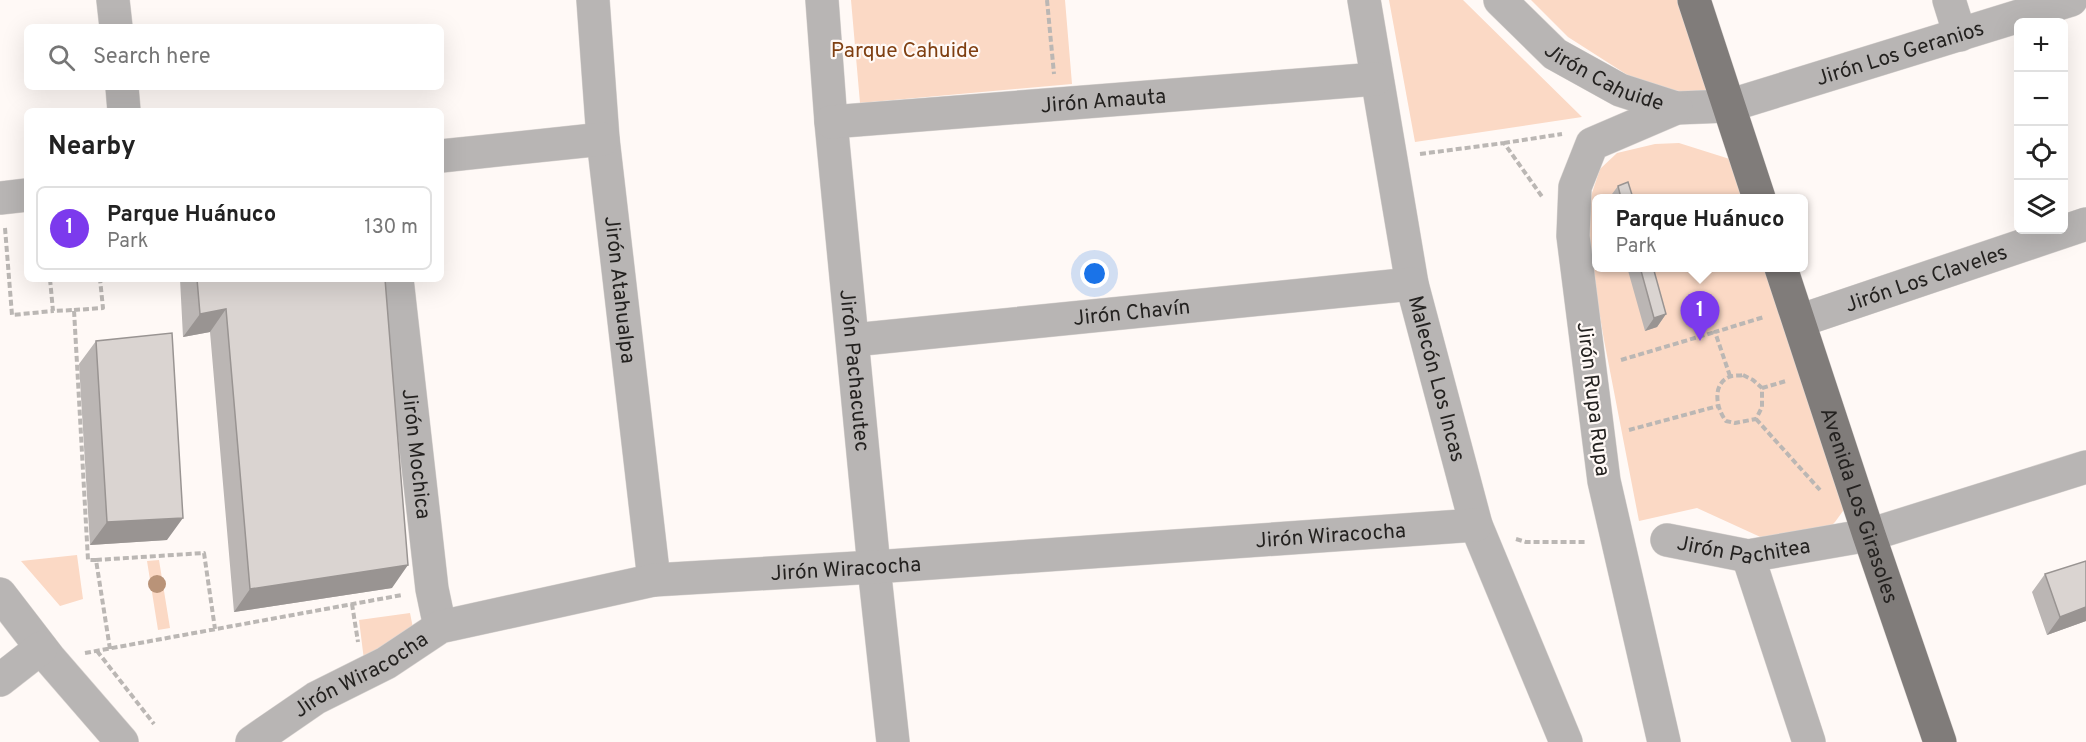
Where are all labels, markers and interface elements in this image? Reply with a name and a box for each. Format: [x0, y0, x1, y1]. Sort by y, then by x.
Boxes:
street label: Jirón Los Geranios [1813, 16, 1988, 93]
map controls [2014, 18, 2068, 234]
button: + [2014, 18, 2068, 72]
search box [24, 24, 444, 90]
park label: Parque Cahuide [831, 38, 979, 65]
street label: Jirón Cahuide [1537, 38, 1667, 118]
icon: search [45, 41, 78, 74]
text: Search here [93, 44, 211, 71]
button: − [2014, 72, 2068, 126]
street label: Jirón Amauta [1039, 84, 1167, 120]
button: locate [2014, 126, 2068, 180]
text: Nearby [48, 131, 136, 164]
button: layers [2014, 180, 2068, 234]
popup [1592, 194, 1808, 272]
text: Parque Huánuco [107, 202, 276, 229]
text: Parque Huánuco [1615, 207, 1785, 234]
street label: Jirón Atahualpa [597, 214, 641, 365]
text: 1 [66, 215, 74, 241]
text: 130 m [364, 215, 418, 241]
text: Park [107, 229, 148, 255]
text: Park [1615, 234, 1657, 260]
street label: Jirón Los Claveles [1842, 240, 2011, 319]
your location [1080, 259, 1109, 288]
street label: Jirón Pachacutec [832, 288, 875, 453]
pin: 1 [1680, 292, 1720, 341]
street label: Malecón Los Incas [1401, 293, 1471, 465]
street label: Jirón Chavín [1072, 294, 1192, 333]
street label: Jirón Rupa Rupa [1570, 320, 1615, 478]
street label: Jirón Mochica [394, 387, 436, 521]
street label: Avenida Los Girasoles [1813, 404, 1903, 607]
street label: Jirón Wiracocha [1254, 518, 1407, 555]
street label: Jirón Pachitea [1674, 530, 1812, 572]
street label: Jirón Wiracocha [770, 552, 922, 588]
street label: Jirón Wiracocha [289, 627, 434, 725]

